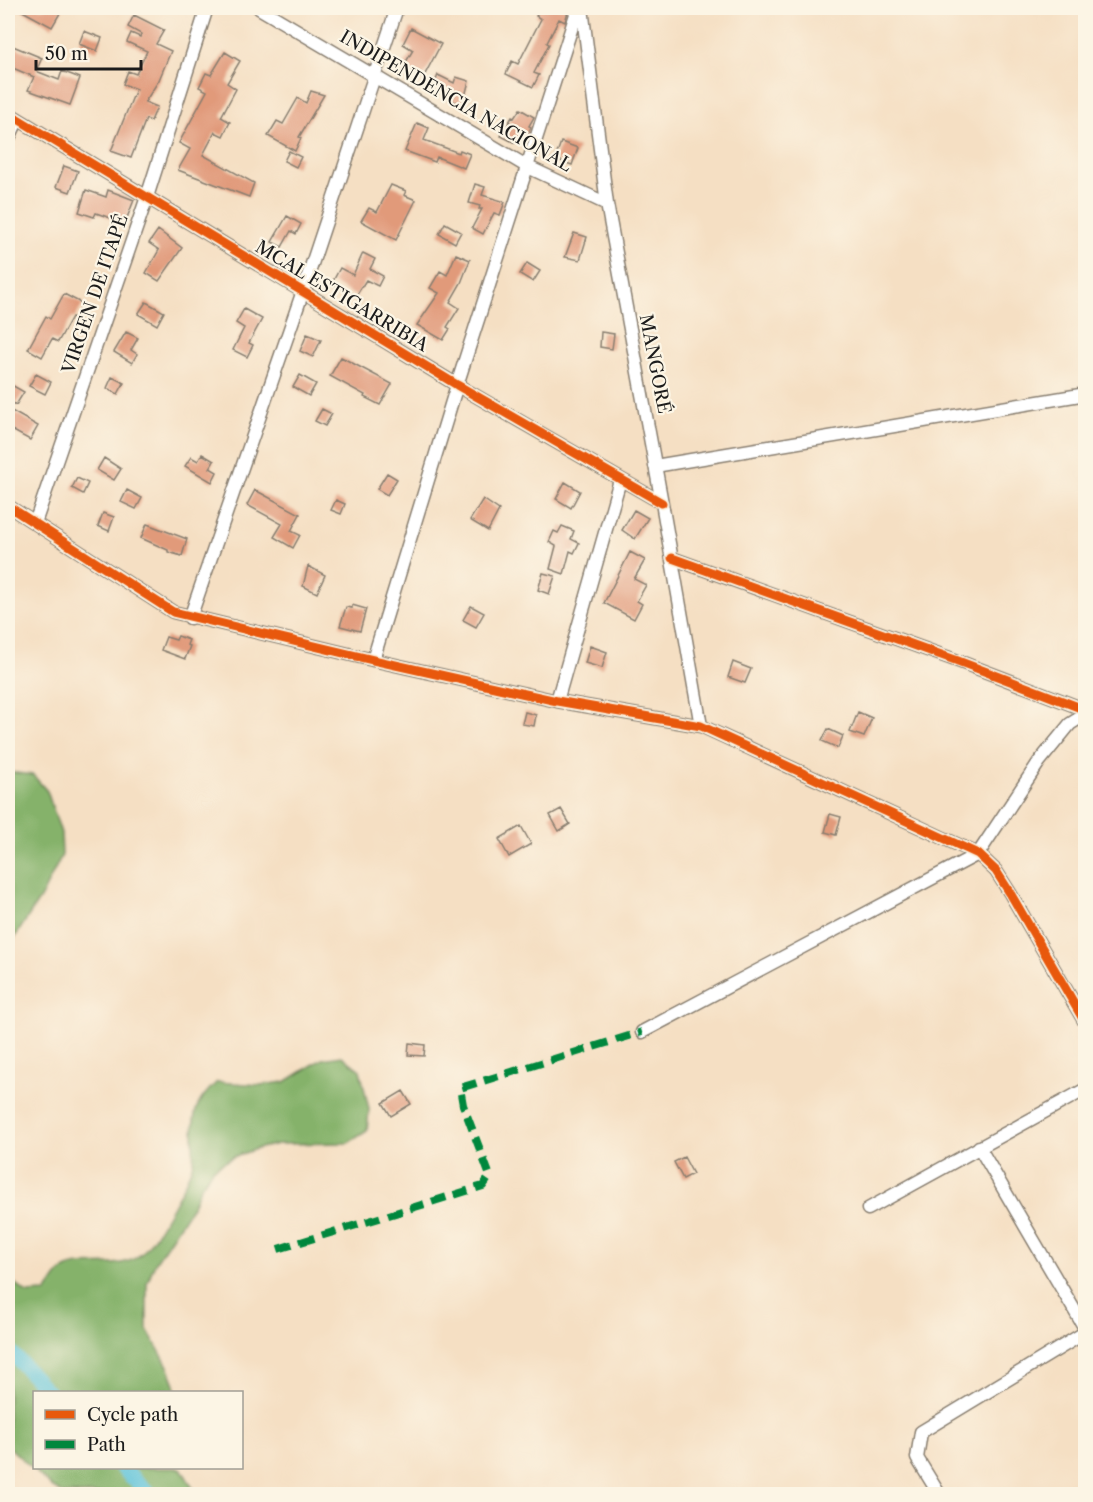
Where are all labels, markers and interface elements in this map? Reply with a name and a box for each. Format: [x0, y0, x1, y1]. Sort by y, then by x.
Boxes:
street label: INDIPENDENCIA NACIONAL [336, 25, 576, 177]
scale bar [36, 33, 141, 71]
text: 50 m [45, 43, 88, 65]
street label: VIRGEN DE ITAPÉ [56, 211, 133, 378]
street label: MCAL ESTIGARRIBIA [252, 236, 433, 357]
street label: MANGORÉ [635, 312, 676, 416]
legend [33, 1391, 243, 1469]
text: Cycle path [87, 1404, 178, 1426]
text: Path [87, 1434, 126, 1456]

